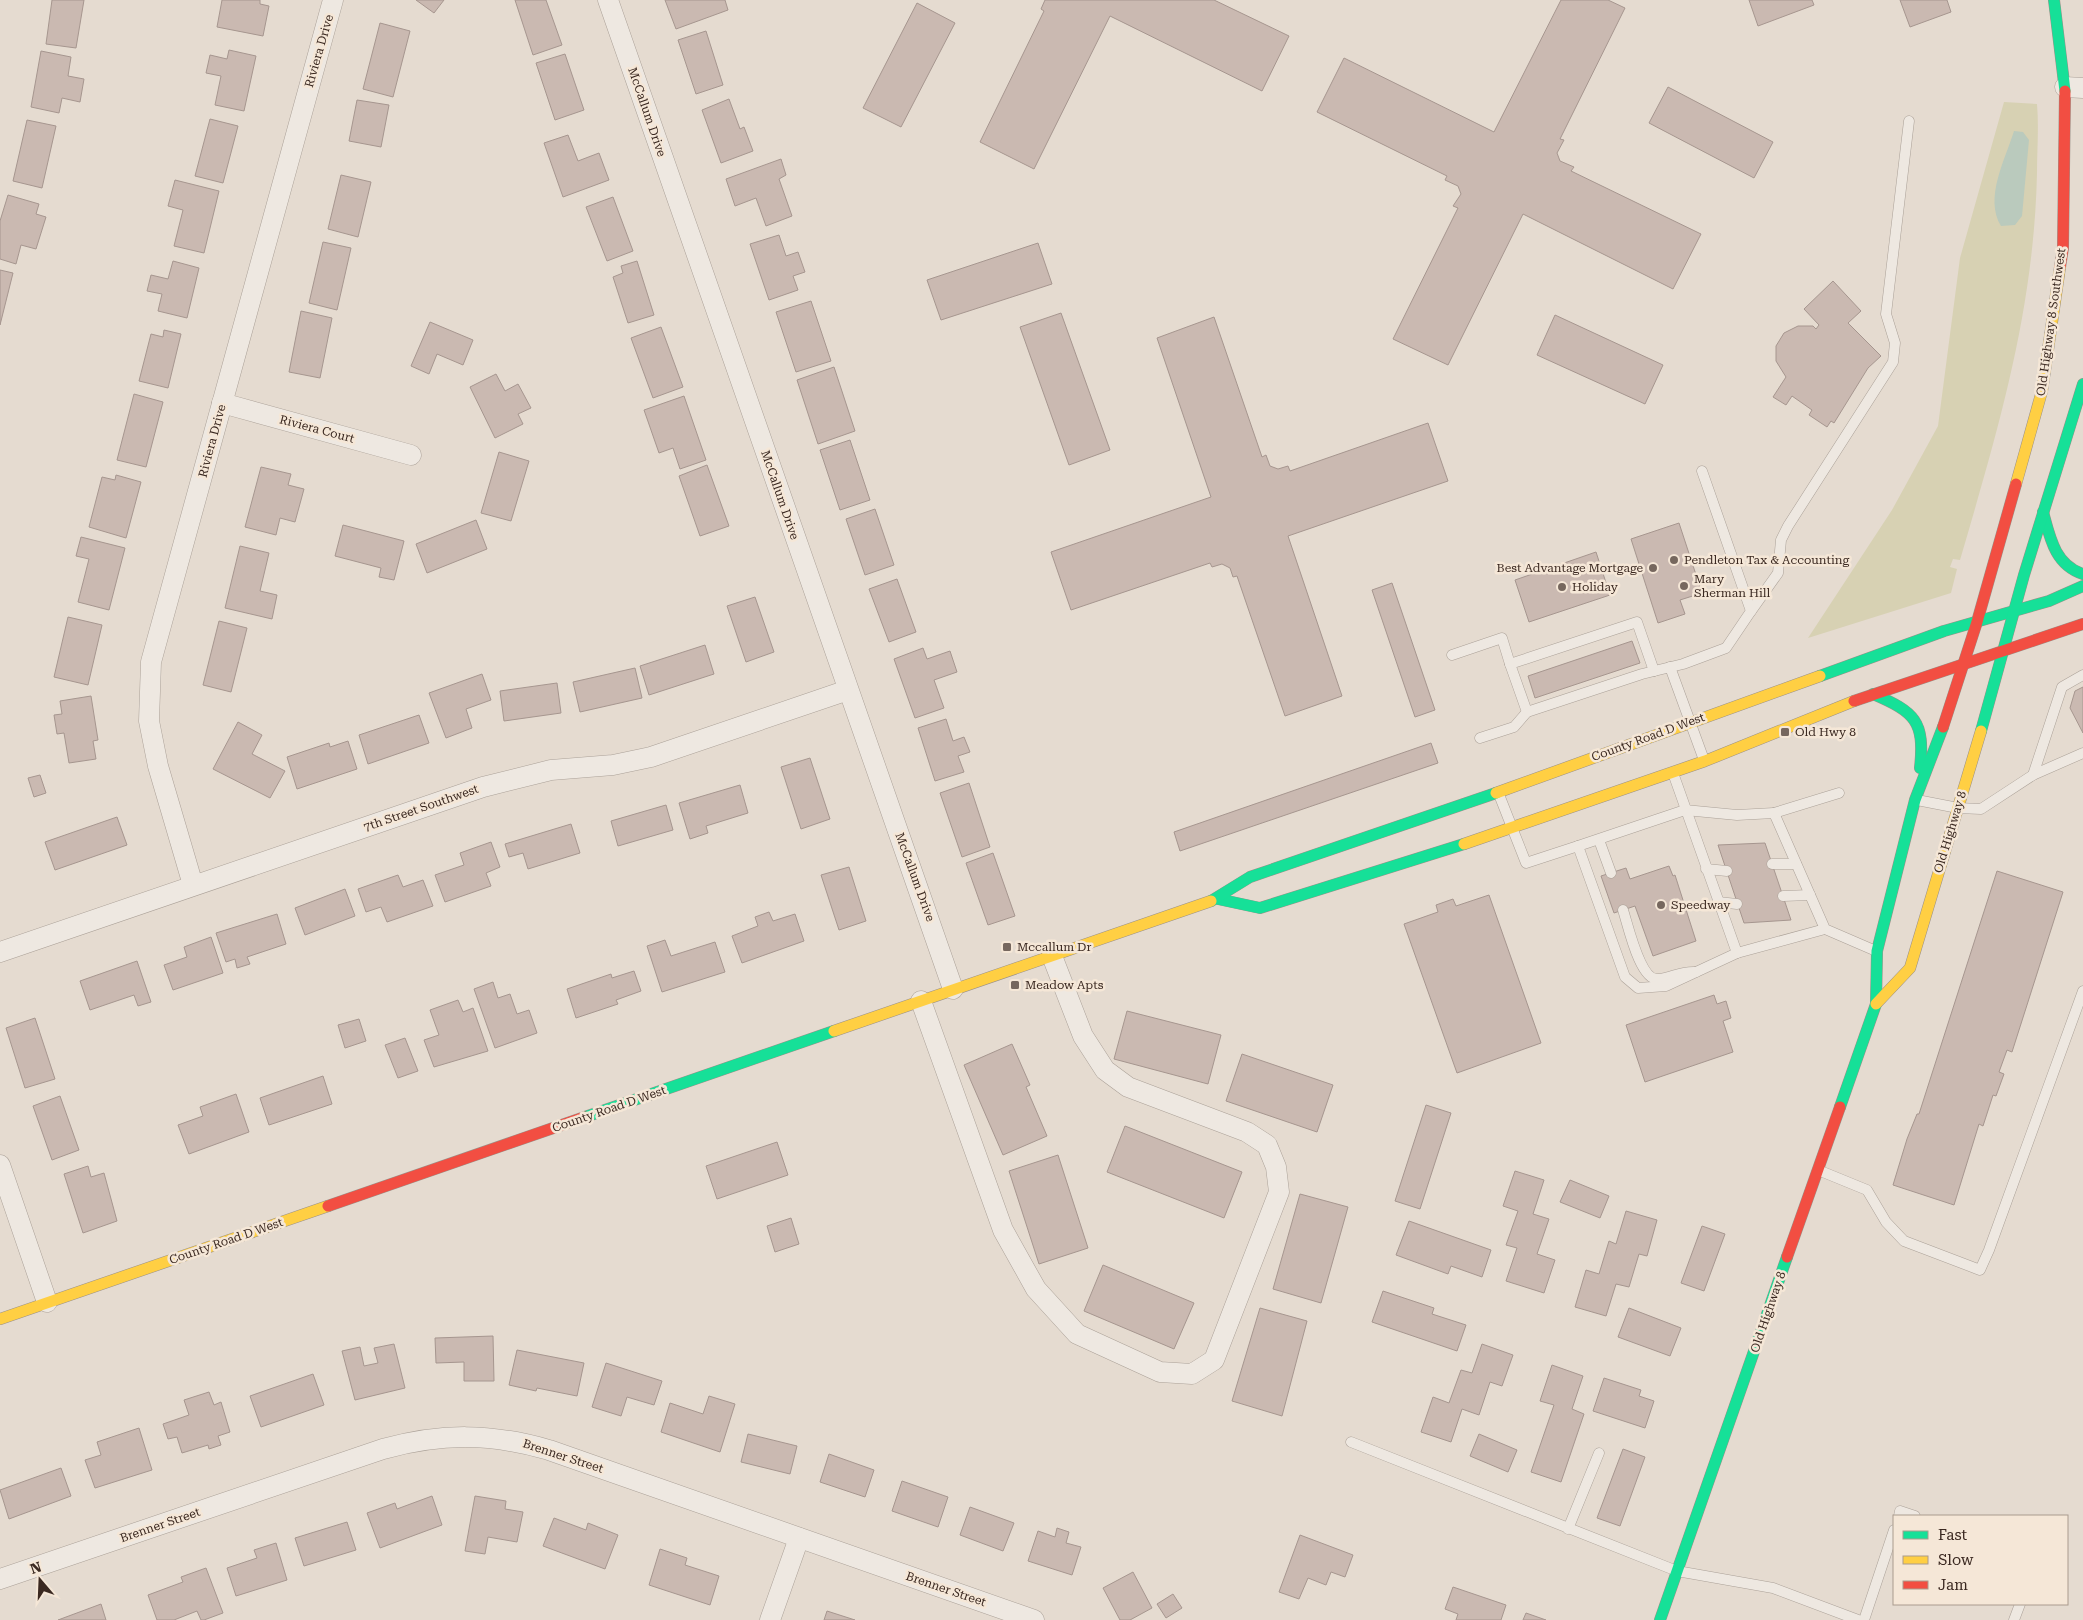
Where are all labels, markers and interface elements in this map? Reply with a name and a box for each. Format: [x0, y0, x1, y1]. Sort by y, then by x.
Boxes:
street label: Riviera Drive [302, 13, 336, 89]
street label: McCallum Drive [625, 65, 669, 159]
street label: Old Highway 8 Southwest [2034, 247, 2068, 397]
street label: Riviera Drive [196, 402, 229, 479]
street label: Riviera Court [278, 412, 356, 446]
street label: McCallum Drive [758, 448, 802, 542]
place label: Pendleton Tax & Accounting [1684, 553, 1850, 567]
marker: Pendleton Tax & Accounting [1668, 554, 1680, 566]
place label: Best Advantage Mortgage [1497, 561, 1643, 575]
marker: Best Advantage Mortgage [1647, 562, 1659, 574]
place label: Mary Sherman Hill [1694, 572, 1771, 600]
place label: Holiday [1572, 580, 1619, 594]
marker: Mary Sherman Hill [1678, 580, 1690, 592]
marker: Holiday [1556, 581, 1568, 593]
street label: County Road D West [1590, 710, 1707, 764]
place label: Old Hwy 8 [1795, 725, 1856, 739]
marker: Old Hwy 8 [1779, 726, 1791, 738]
street label: 7th Street Southwest [362, 782, 481, 834]
street label: Old Highway 8 [1931, 789, 1969, 875]
street label: McCallum Drive [892, 831, 938, 924]
place label: Speedway [1671, 898, 1731, 912]
marker: Speedway [1655, 899, 1667, 911]
place label: Mccallum Dr [1017, 940, 1091, 954]
marker: Mccallum Dr [1001, 941, 1013, 953]
place label: Meadow Apts [1025, 978, 1104, 992]
marker: Meadow Apts [1009, 979, 1021, 991]
street label: County Road D West [550, 1083, 668, 1135]
street label: County Road D West [167, 1215, 285, 1267]
street label: Old Highway 8 [1748, 1269, 1789, 1354]
street label: Brenner Street [521, 1436, 606, 1476]
street label: Brenner Street [118, 1505, 202, 1545]
legend [1893, 1515, 2068, 1605]
text: Fast [1938, 1526, 1968, 1544]
text: Slow [1938, 1551, 1974, 1569]
north arrow [15, 1555, 65, 1605]
text: N [28, 1558, 44, 1577]
street label: Brenner Street [904, 1569, 988, 1609]
text: Jam [1938, 1576, 1968, 1594]

